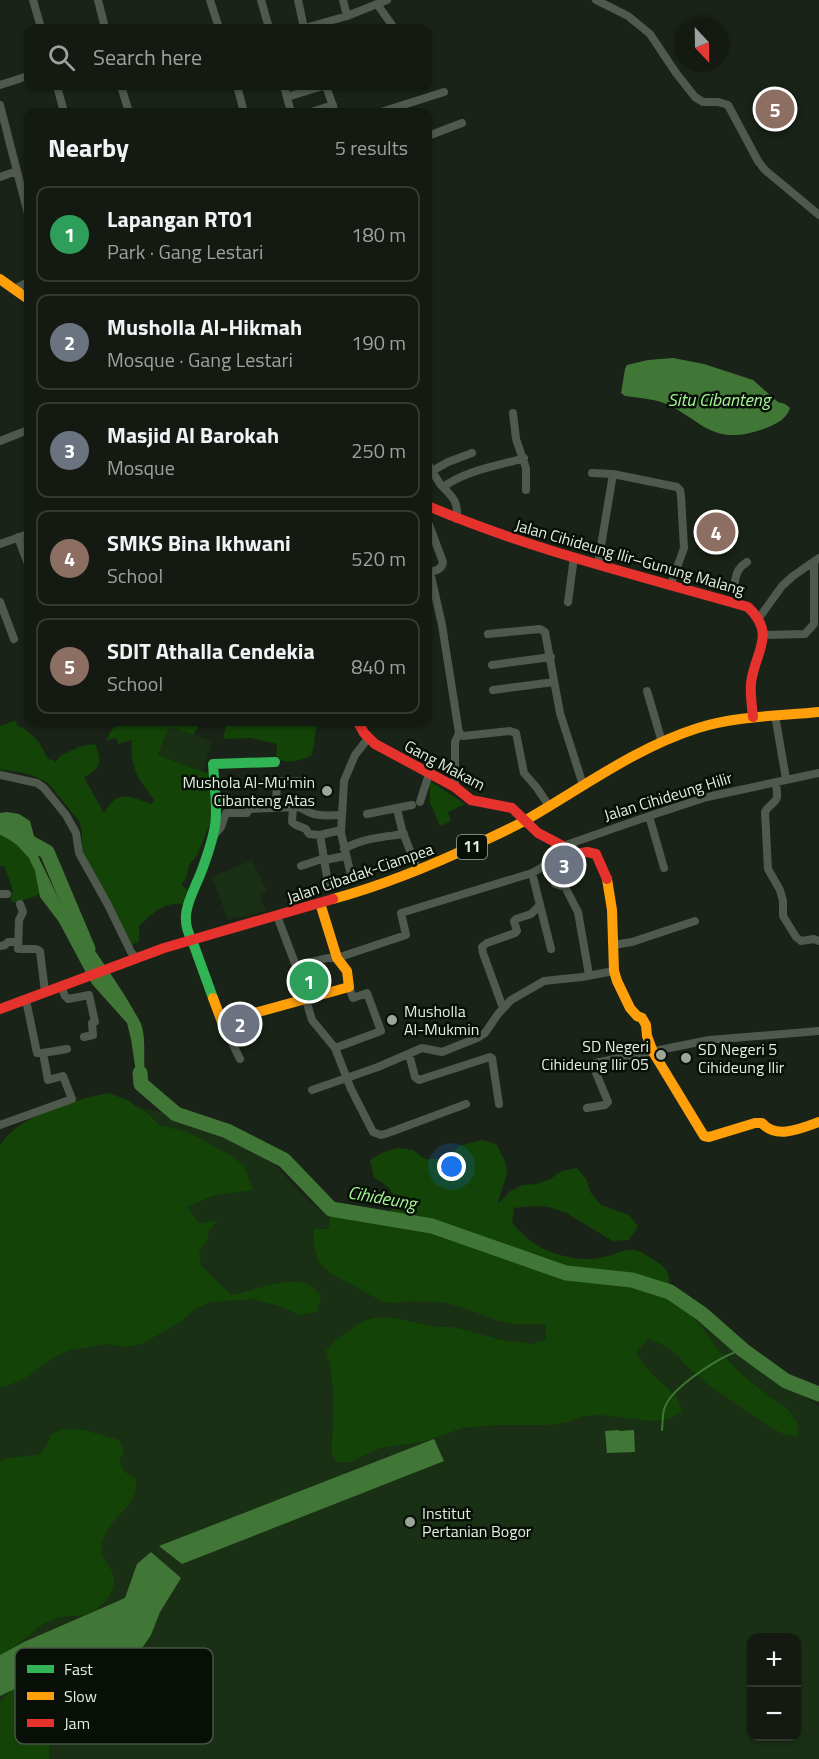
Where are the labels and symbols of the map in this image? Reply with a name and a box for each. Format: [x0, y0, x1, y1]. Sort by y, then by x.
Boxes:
north arrow [675, 18, 729, 72]
pin: 5 [756, 86, 794, 132]
water label: Situ Cibanteng [668, 386, 773, 413]
pin: 4 [696, 510, 736, 554]
street label: Jalan Cihideung Ilir–Gunung Malang [512, 513, 748, 601]
street label: Gang Makam [400, 734, 490, 796]
street label: Jalan Cihideung Hilir [601, 765, 736, 827]
place label: Mushola Al-Mu'min Cibanteng Atas [182, 770, 315, 812]
marker: Mushola Al-Mu'min Cibanteng Atas [320, 784, 334, 798]
road number: 11 [457, 835, 487, 859]
street label: Jalan Cibadak-Ciampea [283, 837, 437, 909]
pin: 3 [544, 842, 584, 888]
pin: 1 [290, 958, 328, 1004]
place label: Musholla Al-Mukmin [404, 999, 479, 1041]
pin: 2 [220, 1002, 260, 1046]
marker: Musholla Al-Mukmin [385, 1013, 399, 1027]
place label: SD Negeri Cihideung Ilir 05 [541, 1034, 649, 1076]
place label: SD Negeri 5 Cihideung Ilir [698, 1037, 785, 1079]
marker: SD Negeri Cihideung Ilir 05 [654, 1048, 668, 1062]
marker: SD Negeri 5 Cihideung Ilir [679, 1051, 693, 1065]
your location [437, 1152, 466, 1181]
water label: Cihideung [346, 1178, 421, 1217]
place label: Institut Pertanian Bogor [422, 1501, 532, 1543]
marker: Institut Pertanian Bogor [403, 1515, 417, 1529]
legend [15, 1648, 213, 1744]
text: Fast [64, 1657, 93, 1681]
text: Slow [64, 1684, 97, 1708]
text: Jam [64, 1711, 90, 1735]

